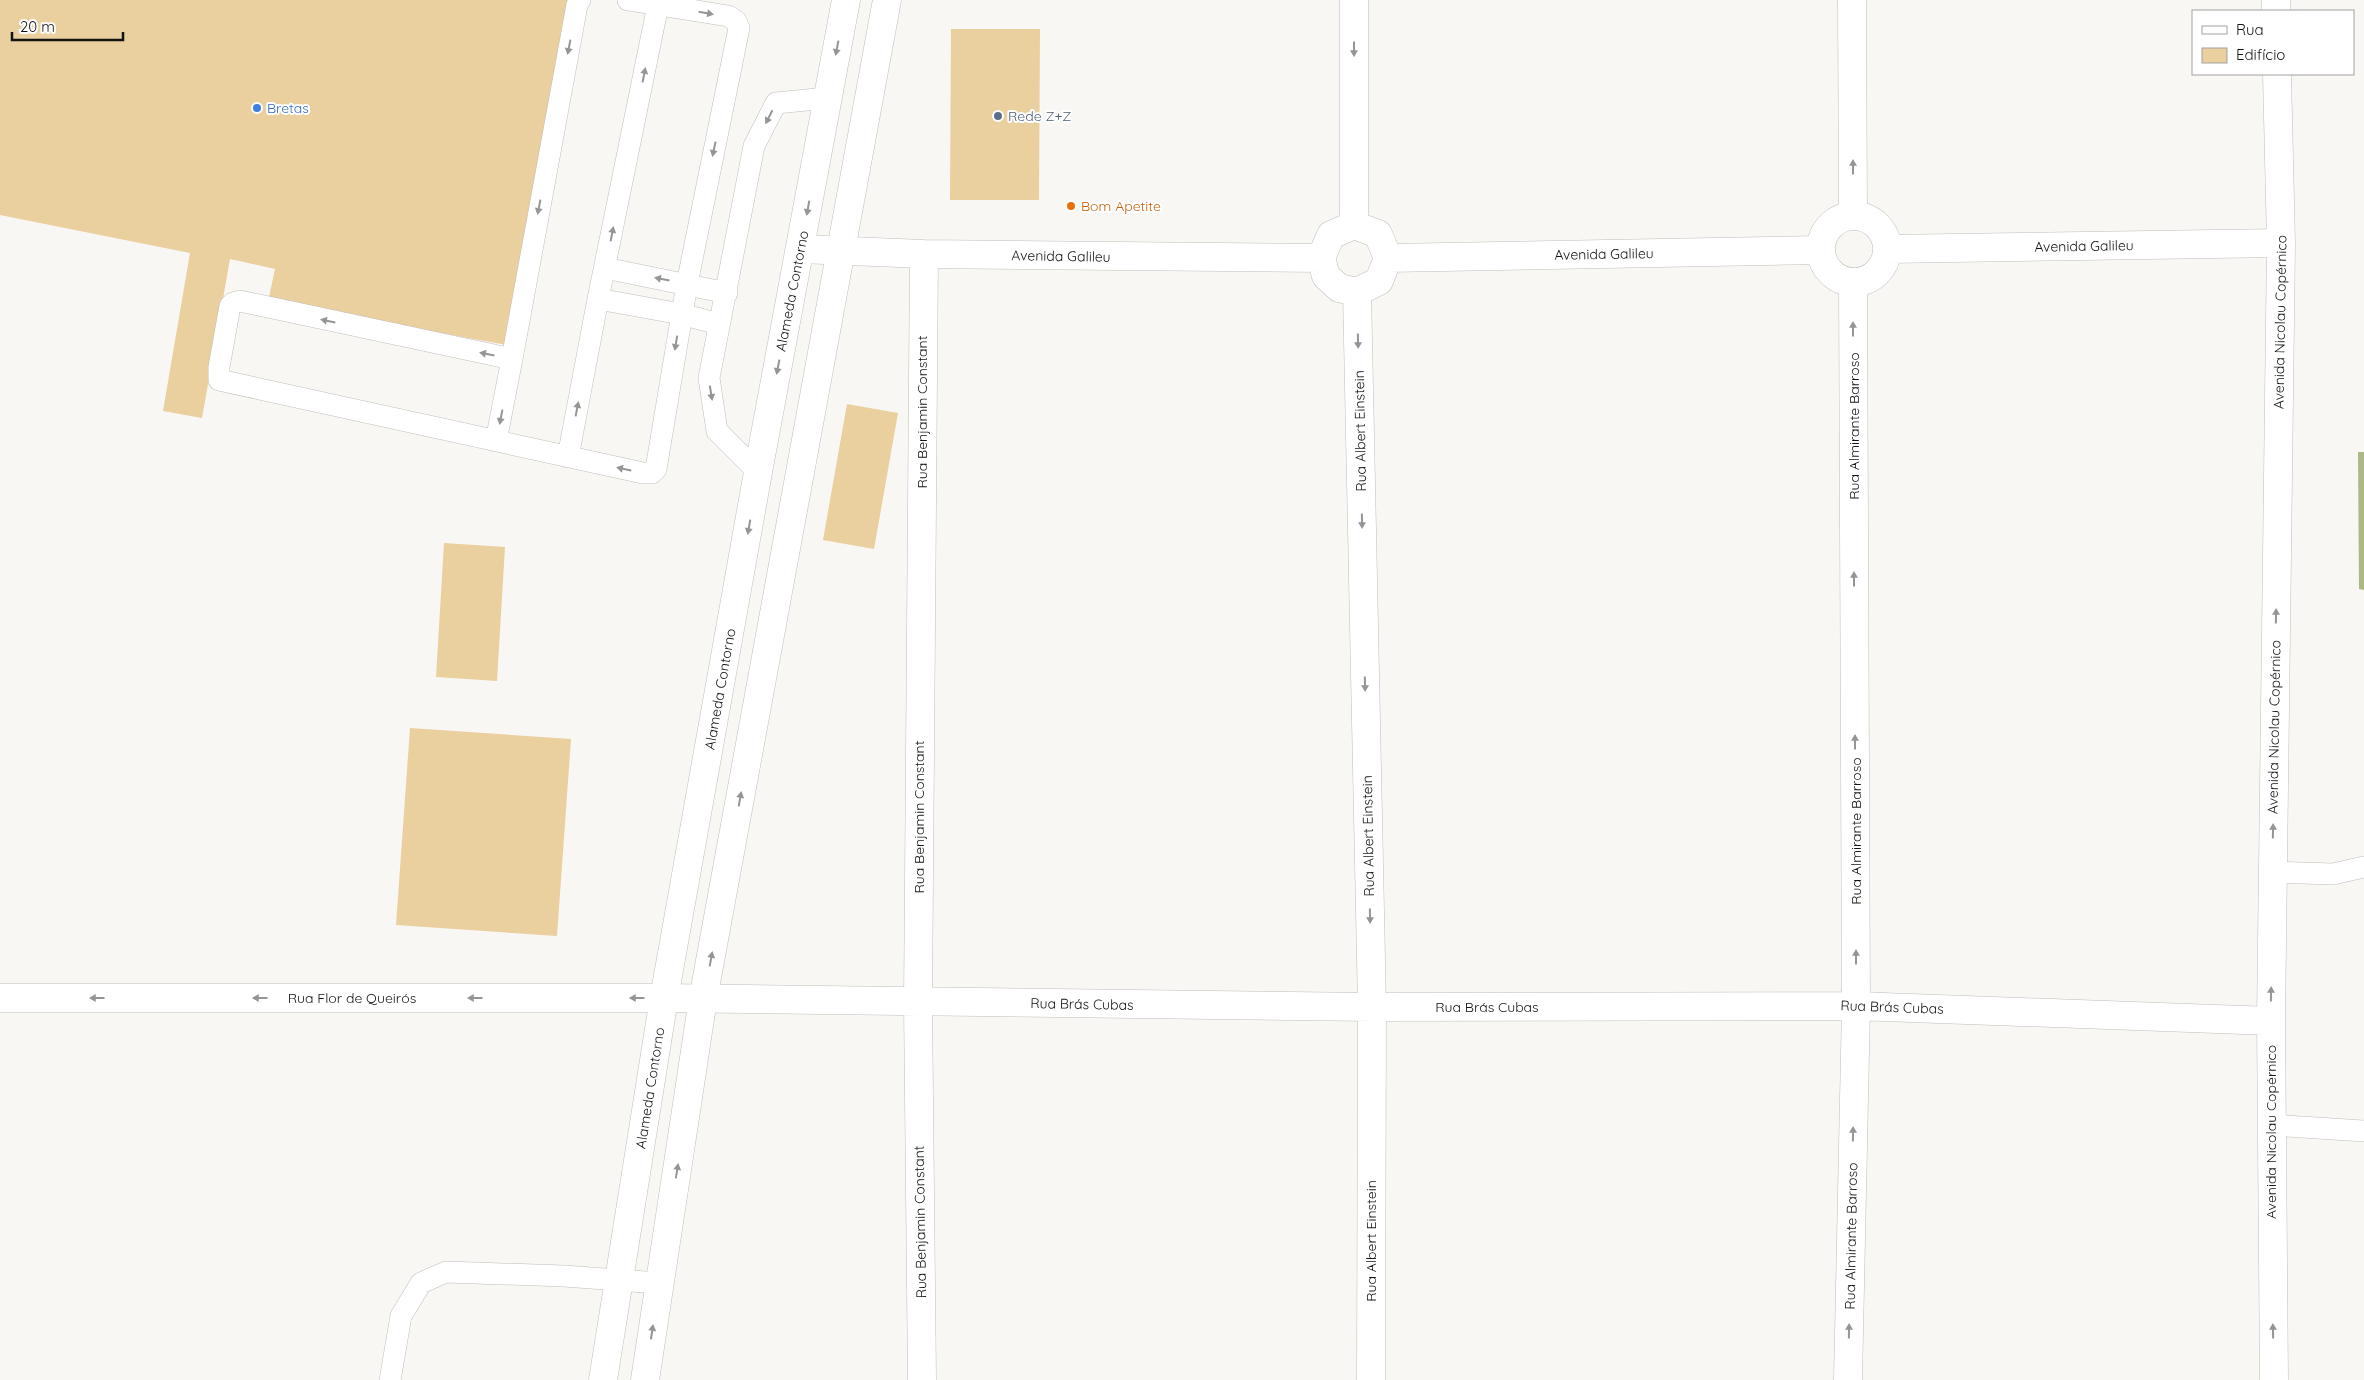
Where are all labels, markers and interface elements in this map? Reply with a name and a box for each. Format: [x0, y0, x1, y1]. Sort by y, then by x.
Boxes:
one-way arrow [699, 9, 715, 17]
scale bar [12, 10, 124, 42]
legend [2192, 10, 2354, 75]
text: 20 m [20, 17, 55, 36]
text: Rua [2236, 20, 2264, 39]
one-way arrow [564, 40, 572, 56]
one-way arrow [833, 40, 841, 55]
one-way arrow [1350, 41, 1358, 57]
text: Edifício [2236, 45, 2285, 64]
one-way arrow [640, 67, 648, 83]
place label: Bretas [267, 99, 309, 117]
marker: Bretas [251, 102, 263, 114]
place label: Rede Z+Z [1008, 107, 1071, 125]
one-way arrow [765, 110, 774, 123]
marker: Rede Z+Z [992, 110, 1004, 122]
one-way arrow [710, 141, 718, 157]
one-way arrow [1849, 158, 1857, 174]
place label: Bom Apetite [1081, 197, 1161, 215]
one-way arrow [534, 199, 542, 215]
one-way arrow [803, 200, 811, 216]
marker: Bom Apetite [1065, 200, 1077, 212]
one-way arrow [608, 226, 616, 242]
street label: Alameda Contorno [771, 229, 813, 353]
street label: Avenida Nicolau Copérnico [2269, 235, 2291, 409]
street label: Avenida Galileu [2034, 236, 2134, 256]
street label: Avenida Galileu [1554, 244, 1654, 264]
street label: Avenida Galileu [1011, 246, 1111, 266]
one-way arrow [654, 275, 669, 283]
one-way arrow [320, 316, 336, 324]
one-way arrow [1849, 321, 1857, 337]
one-way arrow [1354, 333, 1362, 349]
one-way arrow [672, 335, 680, 351]
street label: Rua Benjamin Constant [913, 335, 931, 488]
one-way arrow [479, 350, 495, 358]
street label: Rua Almirante Barroso [1845, 352, 1863, 500]
one-way arrow [774, 360, 782, 375]
street label: Rua Albert Einstein [1350, 370, 1370, 492]
one-way arrow [707, 386, 715, 402]
one-way arrow [573, 401, 581, 417]
one-way arrow [496, 410, 504, 426]
one-way arrow [615, 465, 631, 473]
one-way arrow [1358, 513, 1366, 529]
one-way arrow [744, 520, 752, 536]
one-way arrow [1850, 571, 1858, 587]
one-way arrow [2272, 608, 2280, 624]
street label: Alameda Contorno [700, 627, 740, 751]
street label: Avenida Nicolau Copérnico [2263, 640, 2285, 814]
one-way arrow [1361, 676, 1369, 692]
one-way arrow [1851, 734, 1859, 750]
street label: Rua Benjamin Constant [910, 740, 928, 893]
street label: Rua Almirante Barroso [1847, 757, 1865, 905]
street label: Rua Albert Einstein [1358, 775, 1378, 897]
one-way arrow [736, 791, 744, 807]
one-way arrow [2269, 823, 2277, 839]
one-way arrow [1366, 908, 1374, 924]
one-way arrow [1852, 949, 1860, 965]
one-way arrow [707, 950, 715, 966]
one-way arrow [2267, 986, 2275, 1002]
street label: Rua Flor de Queirós [288, 989, 416, 1007]
one-way arrow [89, 994, 105, 1002]
one-way arrow [251, 994, 267, 1002]
one-way arrow [466, 994, 482, 1002]
one-way arrow [629, 994, 645, 1002]
street label: Rua Brás Cubas [1030, 994, 1134, 1014]
street label: Rua Brás Cubas [1840, 996, 1944, 1018]
street label: Rua Brás Cubas [1435, 998, 1539, 1016]
street label: Alameda Contorno [631, 1026, 669, 1150]
street label: Avenida Nicolau Copérnico [2262, 1045, 2280, 1219]
one-way arrow [1850, 1126, 1858, 1142]
street label: Rua Benjamin Constant [910, 1145, 930, 1299]
street label: Rua Almirante Barroso [1841, 1162, 1861, 1310]
one-way arrow [673, 1163, 681, 1179]
street label: Rua Albert Einstein [1362, 1180, 1380, 1302]
one-way arrow [649, 1323, 657, 1339]
one-way arrow [1845, 1323, 1853, 1339]
one-way arrow [2269, 1323, 2277, 1339]

